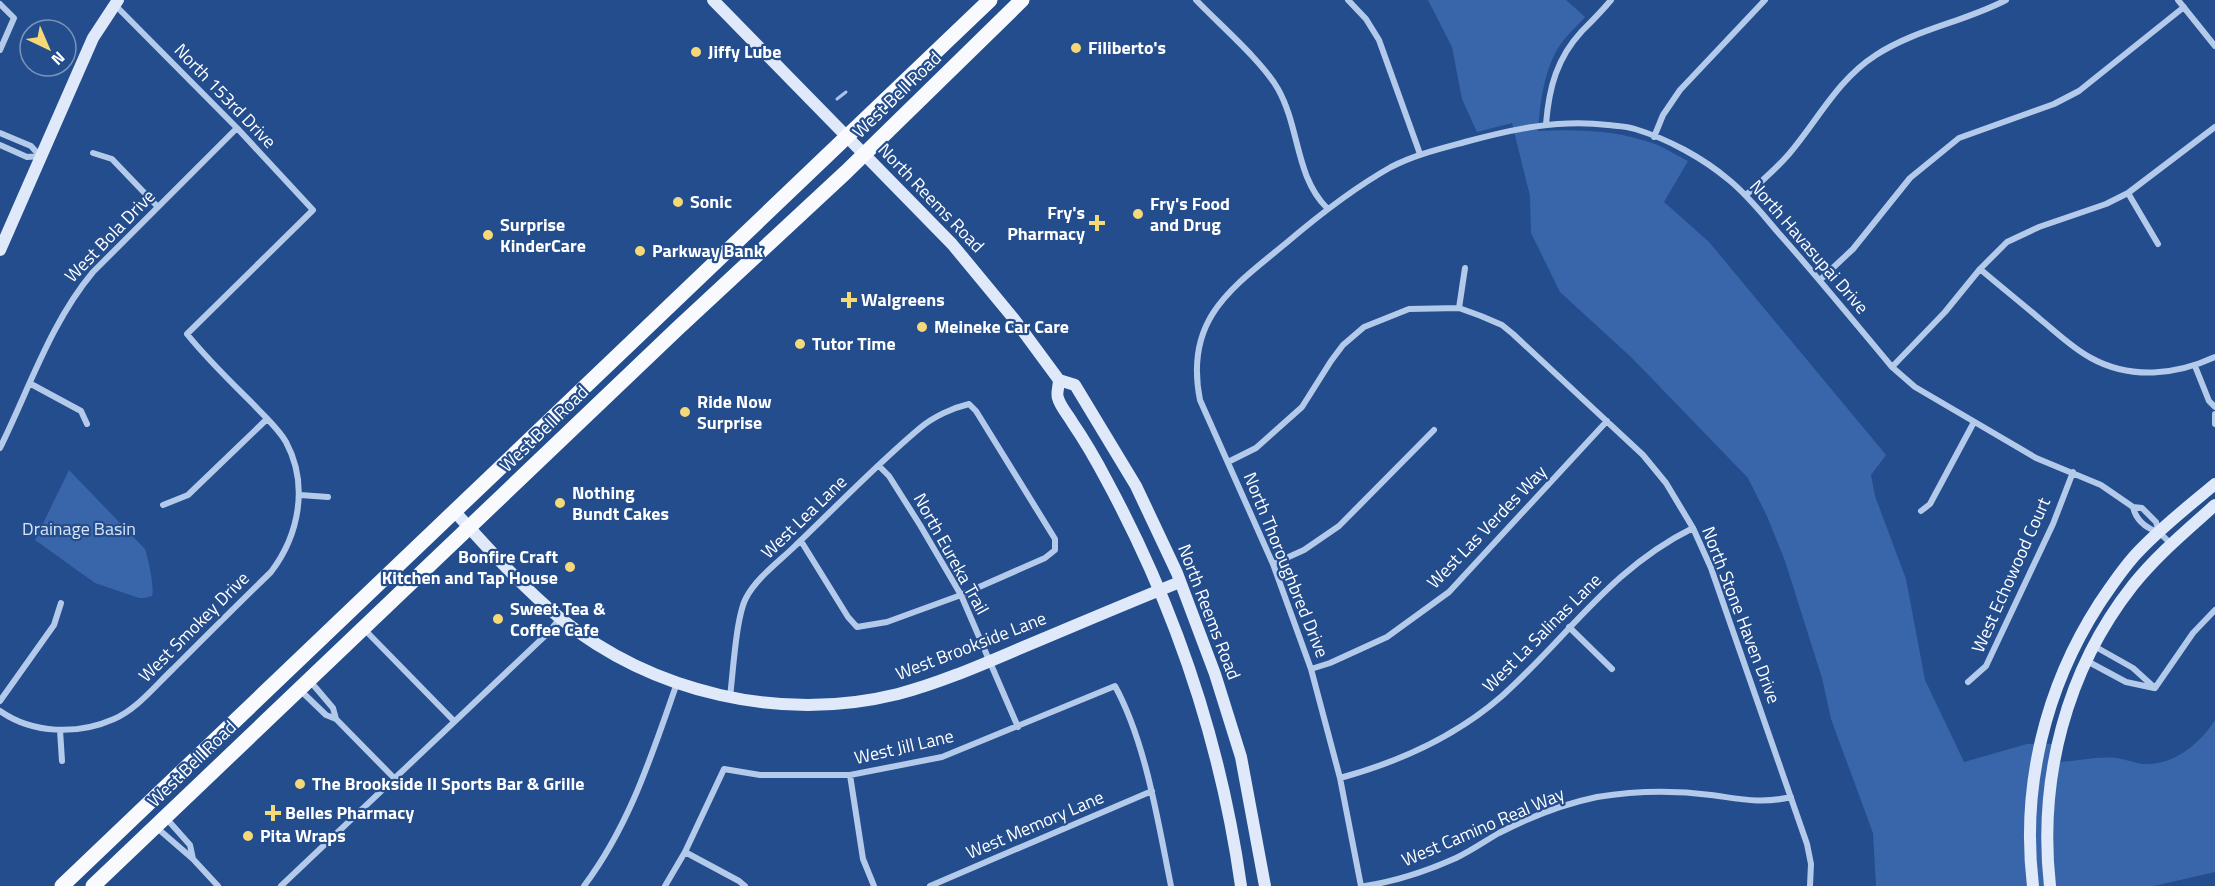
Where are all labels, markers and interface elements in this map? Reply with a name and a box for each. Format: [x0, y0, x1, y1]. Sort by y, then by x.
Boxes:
north arrow [18, 18, 78, 78]
place label: Filiberto's [1088, 34, 1166, 61]
street label: North 153rd Drive [168, 37, 283, 154]
place label: Jiffy Lube [708, 38, 781, 65]
marker: Filiberto's [1069, 41, 1083, 55]
marker: Jiffy Lube [689, 45, 703, 59]
street label: West Bell Road [846, 45, 947, 144]
text: N [46, 46, 71, 71]
street label: North Reems Road [872, 137, 991, 259]
street label: North Havasupai Drive [1743, 174, 1875, 320]
street label: West Bola Drive [58, 183, 161, 288]
place label: Sonic [690, 188, 732, 215]
place label: Fry's Food and Drug [1150, 190, 1230, 238]
marker: Sonic [671, 195, 685, 209]
place label: Fry's Pharmacy [1007, 199, 1085, 247]
marker: Fry's Food and Drug [1131, 207, 1145, 221]
place label: Surprise KinderCare [500, 211, 586, 259]
marker: Fry's Pharmacy [1090, 216, 1104, 230]
marker: Surprise KinderCare [481, 228, 495, 242]
place label: Parkway Bank [652, 237, 764, 264]
marker: Parkway Bank [633, 244, 647, 258]
place label: Walgreens [861, 286, 945, 313]
marker: Walgreens [842, 293, 856, 307]
place label: Meineke Car Care [934, 313, 1069, 340]
marker: Meineke Car Care [915, 320, 929, 334]
place label: Tutor Time [812, 330, 896, 357]
marker: Tutor Time [793, 337, 807, 351]
street label: West Bell Road [493, 379, 594, 478]
place label: Ride Now Surprise [697, 388, 772, 436]
marker: Ride Now Surprise [678, 405, 692, 419]
street label: West Las Verdes Way [1420, 459, 1553, 594]
street label: North Thoroughbred Drive [1237, 468, 1336, 662]
street label: West Lea Lane [755, 469, 853, 565]
place label: Nothing Bundt Cakes [572, 479, 669, 527]
street label: North Eureka Trail [907, 488, 996, 619]
street label: West Echowood Court [1964, 492, 2057, 657]
marker: Nothing Bundt Cakes [553, 496, 567, 510]
park label: Drainage Basin [22, 515, 136, 542]
street label: North Stone Haven Drive [1695, 522, 1788, 707]
street label: North Reems Road [1171, 540, 1248, 684]
place label: Bonfire Craft Kitchen and Tap House [382, 543, 558, 591]
marker: Bonfire Craft Kitchen and Tap House [563, 560, 577, 574]
street label: West Smokey Drive [132, 565, 255, 688]
street label: West La Salinas Lane [1476, 567, 1607, 698]
place label: Sweet Tea & Coffee Cafe [510, 595, 606, 643]
street label: West Brookside Lane [892, 604, 1050, 687]
marker: Sweet Tea & Coffee Cafe [491, 612, 505, 626]
street label: West Bell Road [141, 714, 242, 813]
street label: West Jill Lane [852, 722, 956, 771]
place label: The Brookside II Sports Bar & Grille [312, 770, 585, 797]
marker: The Brookside II Sports Bar & Grille [293, 777, 307, 791]
street label: West Camino Real Way [1397, 780, 1569, 873]
street label: West Memory Lane [962, 783, 1108, 866]
place label: Belles Pharmacy [285, 799, 414, 826]
marker: Belles Pharmacy [266, 806, 280, 820]
place label: Pita Wraps [260, 822, 346, 849]
marker: Pita Wraps [241, 829, 255, 843]

